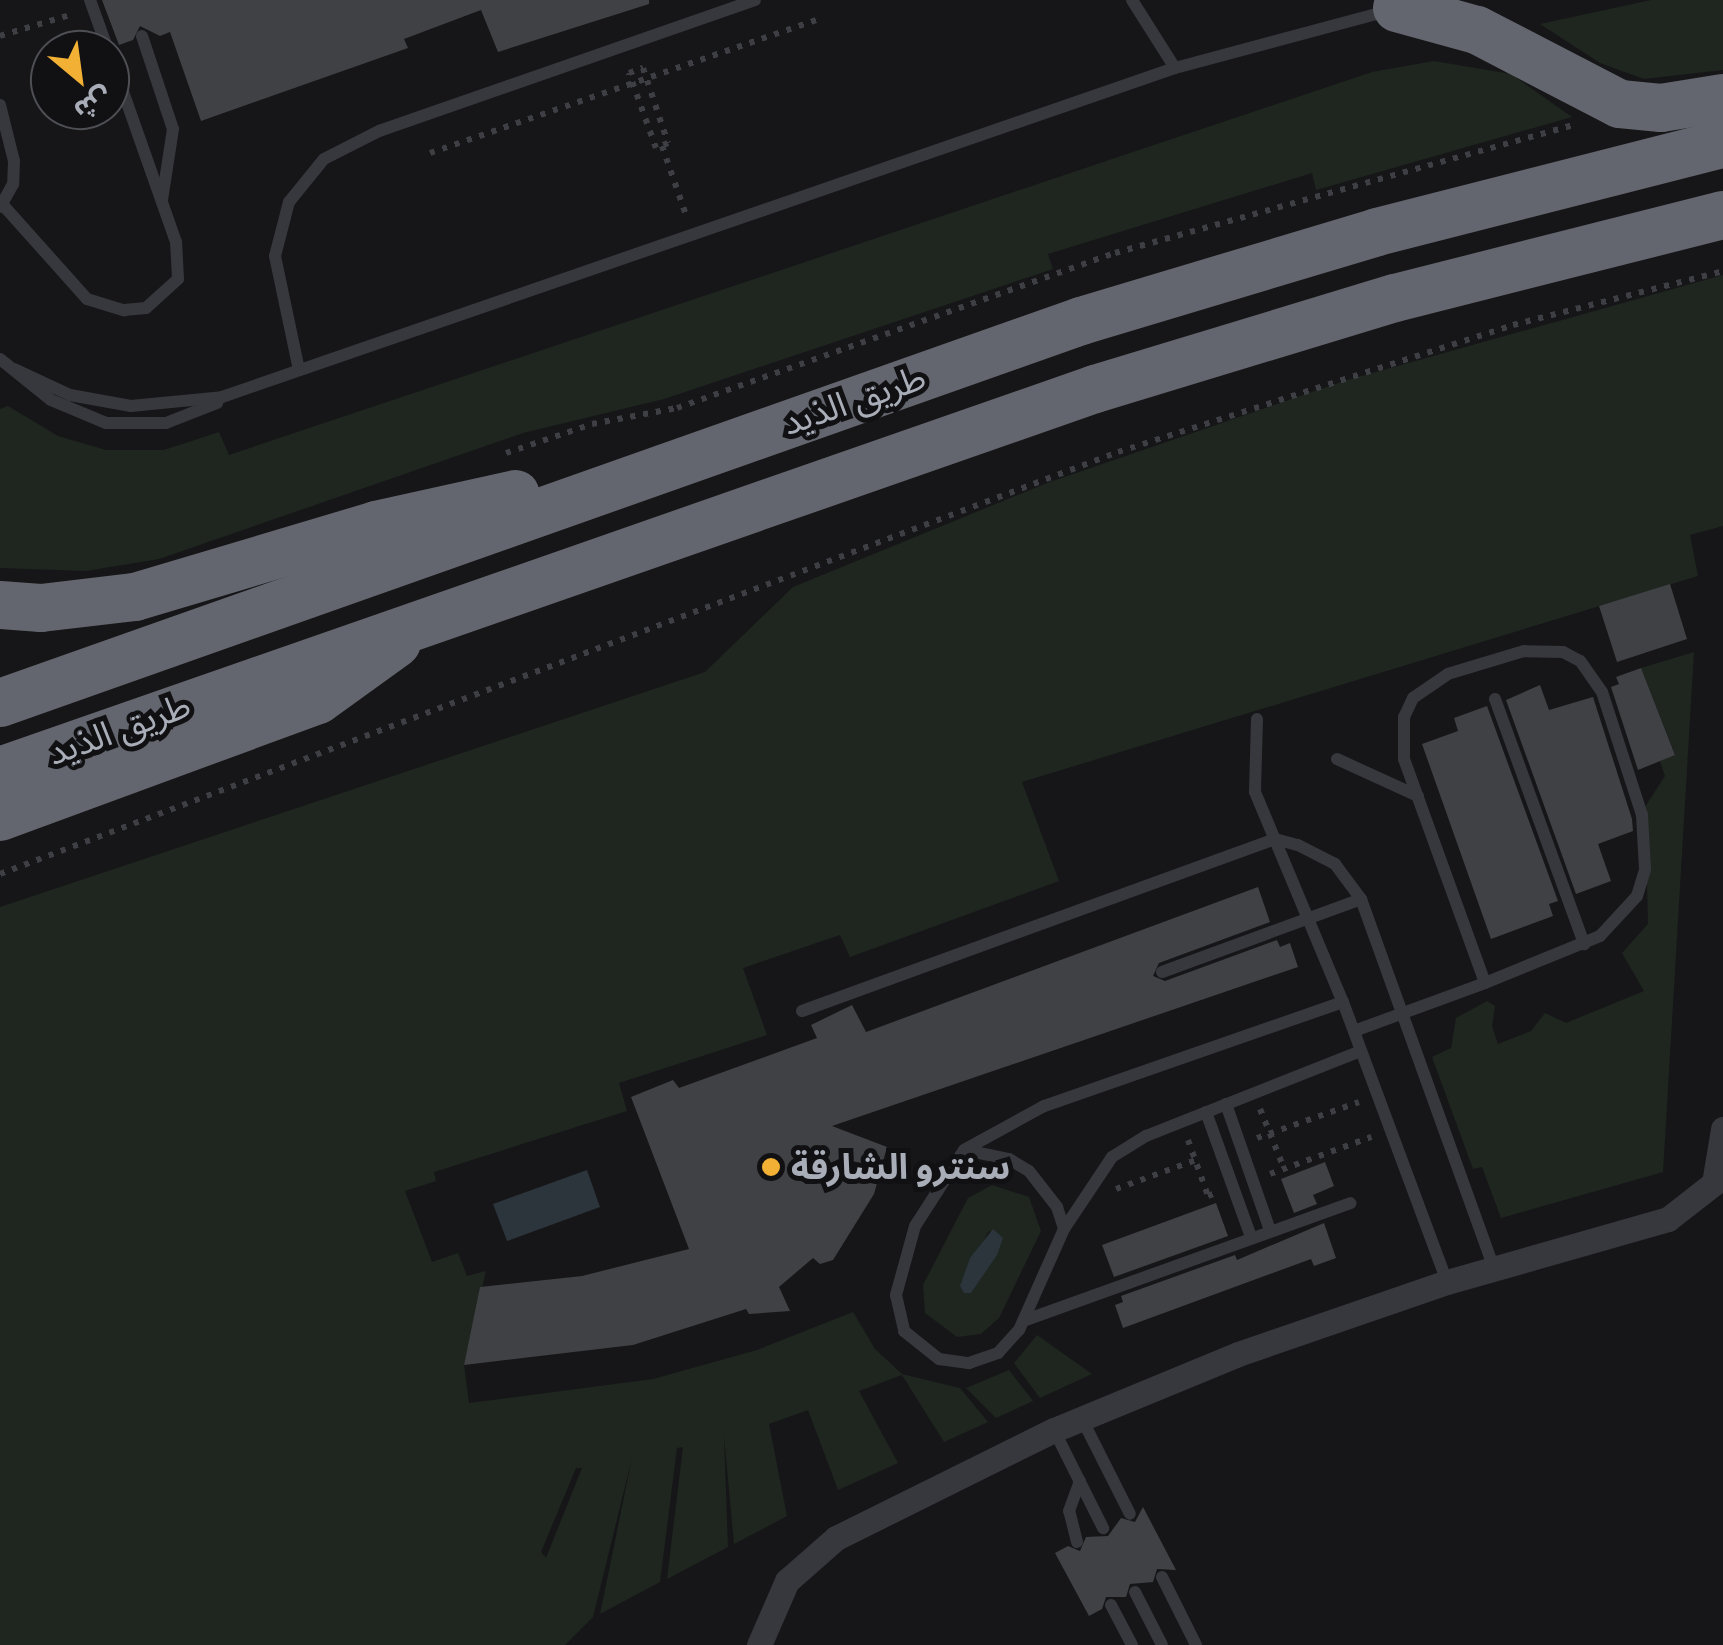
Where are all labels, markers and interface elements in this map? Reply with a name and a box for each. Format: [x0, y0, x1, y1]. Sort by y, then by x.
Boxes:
north arrow [30, 30, 130, 130]
text: ش [69, 81, 119, 129]
street label: طريق الذيد [777, 356, 931, 444]
street label: طريق الذيد [42, 684, 196, 774]
place label: سنترو الشارقة [791, 1146, 1010, 1188]
marker: سنترو الشارقة [760, 1156, 782, 1178]

